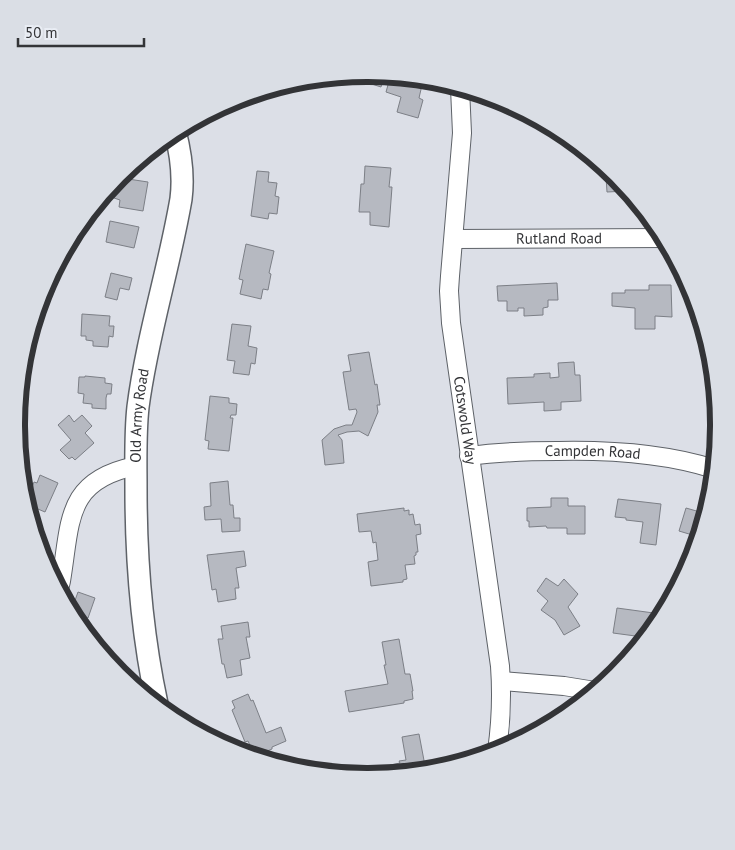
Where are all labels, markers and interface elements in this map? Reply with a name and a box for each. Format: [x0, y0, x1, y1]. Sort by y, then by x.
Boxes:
scale bar [18, 15, 144, 47]
text: 50 m [25, 23, 58, 42]
street label: Rutland Road [516, 228, 602, 248]
street label: Old Army Road [126, 367, 153, 463]
street label: Cotswold Way [450, 375, 481, 466]
street label: Campden Road [545, 441, 642, 463]

